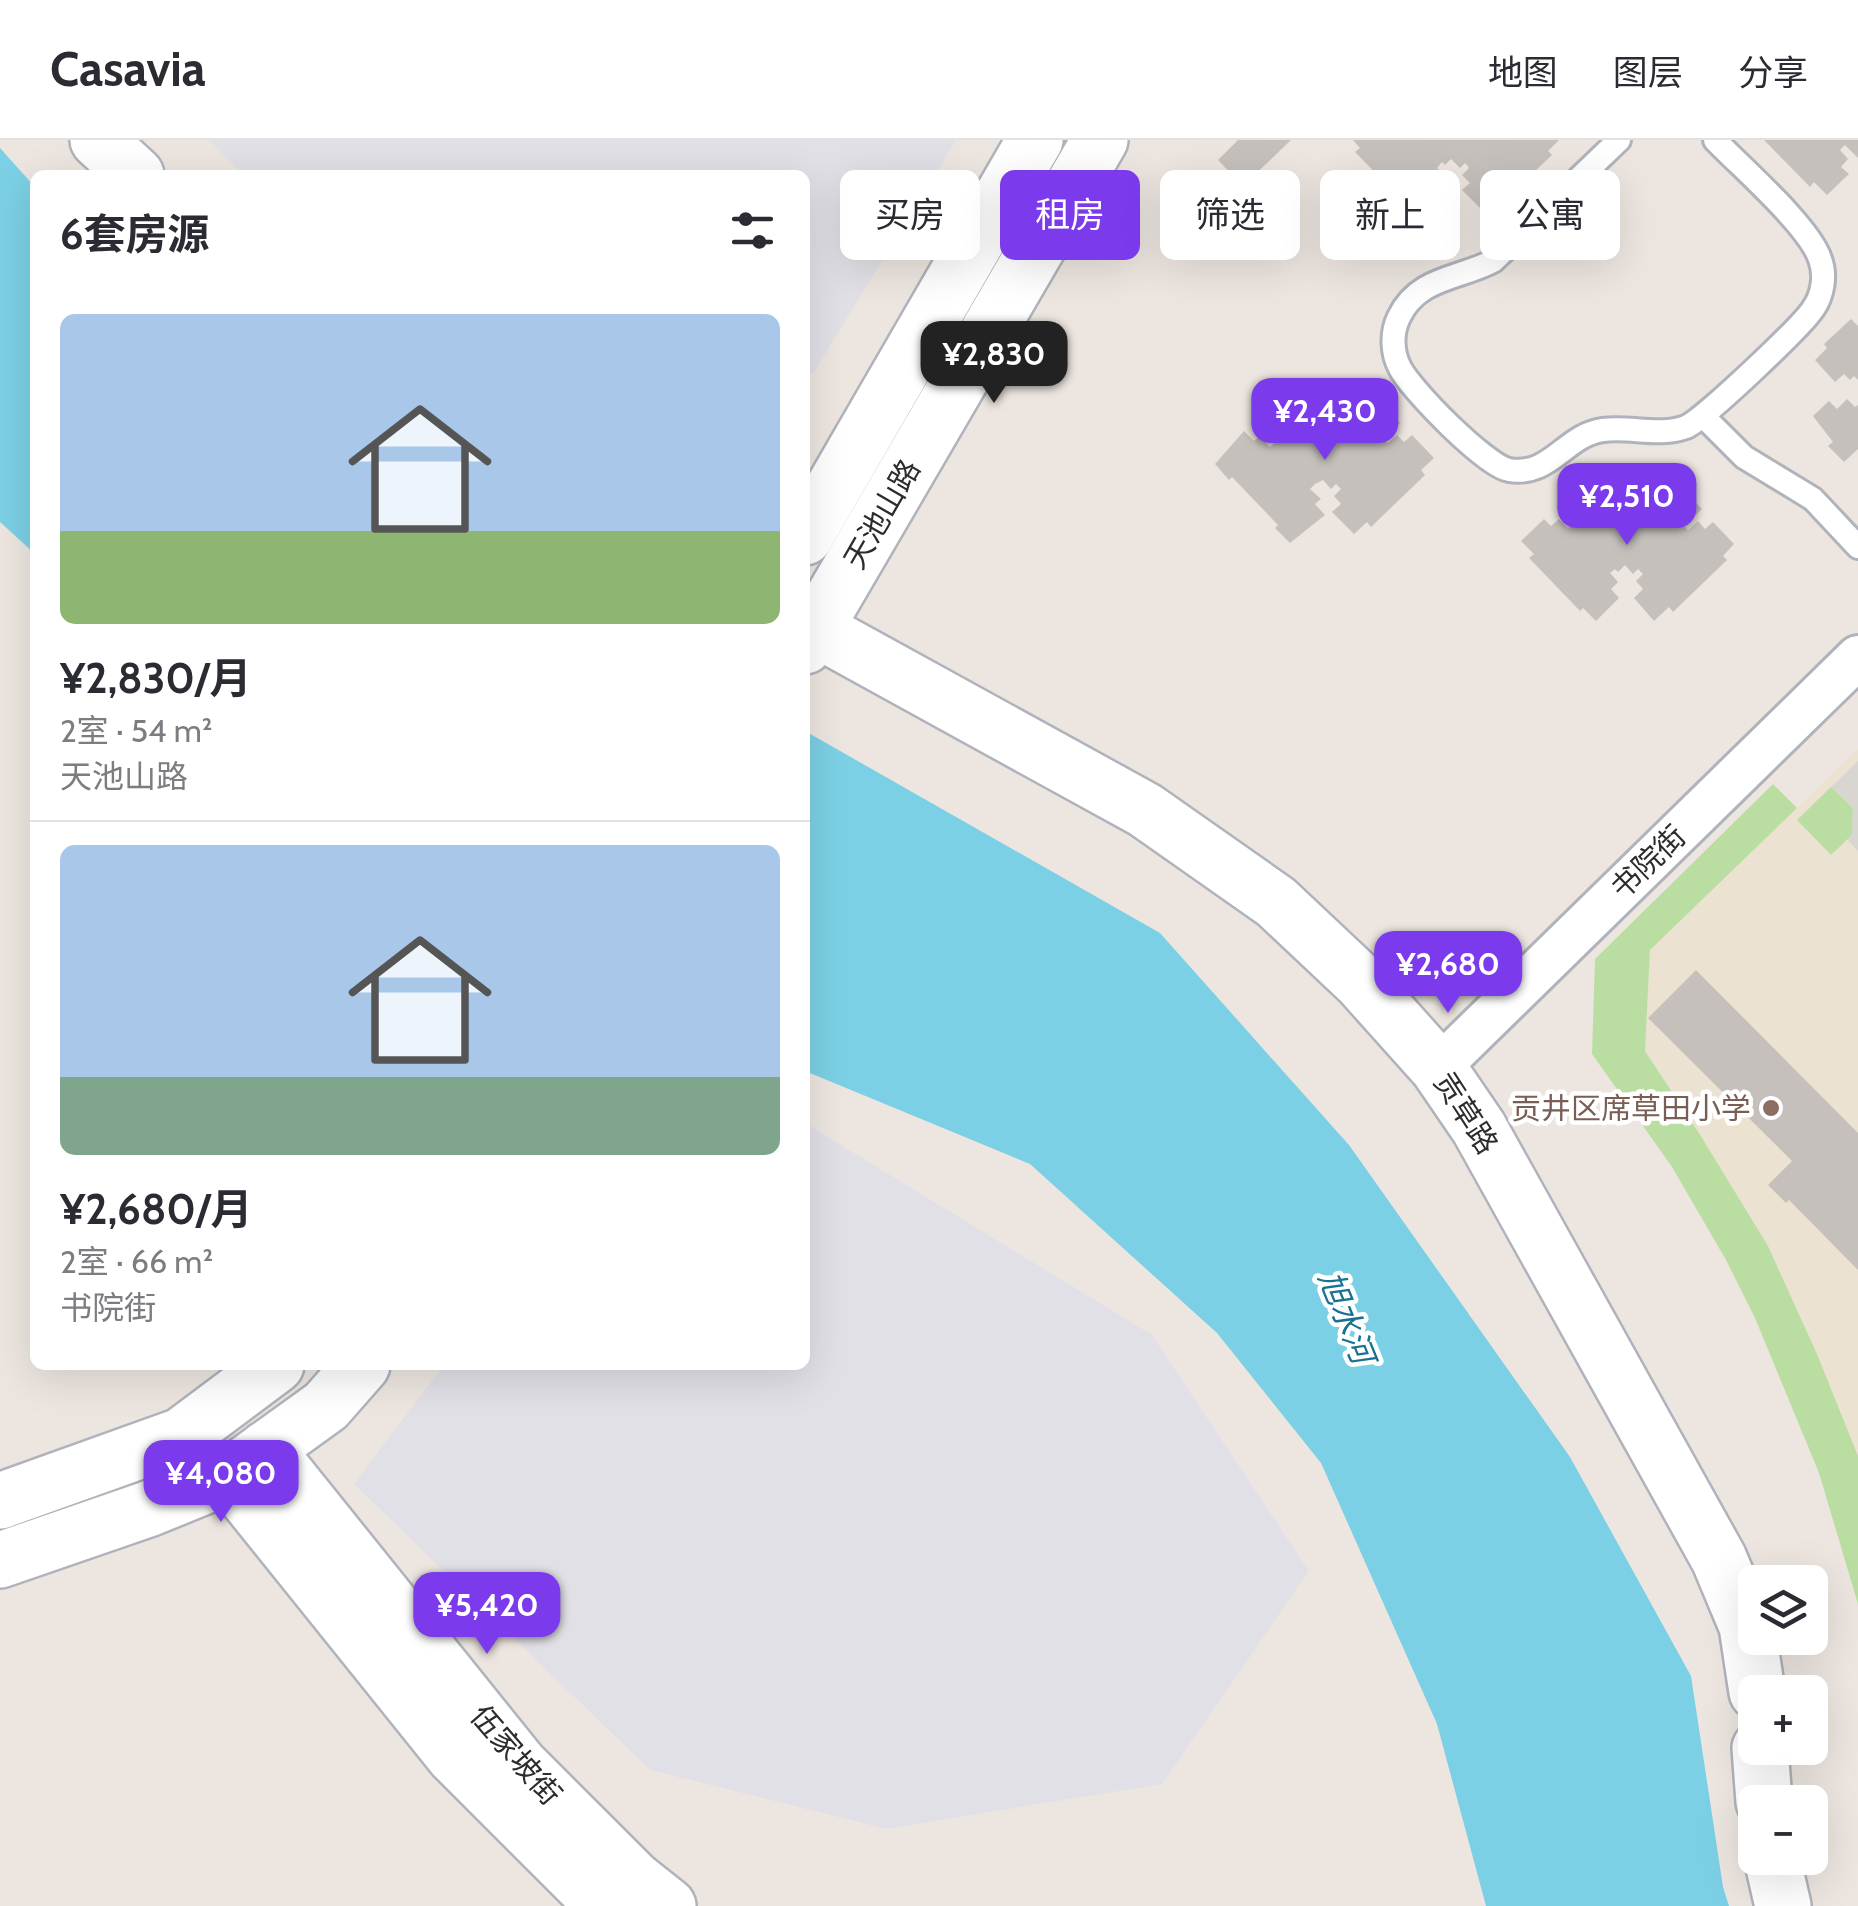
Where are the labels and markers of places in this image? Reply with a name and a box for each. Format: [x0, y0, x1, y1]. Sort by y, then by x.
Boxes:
pin: ¥2,830 [913, 321, 1075, 406]
pin: ¥2,430 [1244, 378, 1406, 463]
pin: ¥2,510 [1546, 463, 1708, 548]
pin: ¥2,680 [1367, 931, 1529, 1016]
place label: 贡井区席草田小学 [1511, 1090, 1751, 1127]
marker: 贡井区席草田小学 [1760, 1097, 1782, 1119]
pin: ¥4,080 [140, 1440, 302, 1525]
pin: ¥5,420 [406, 1572, 568, 1657]

